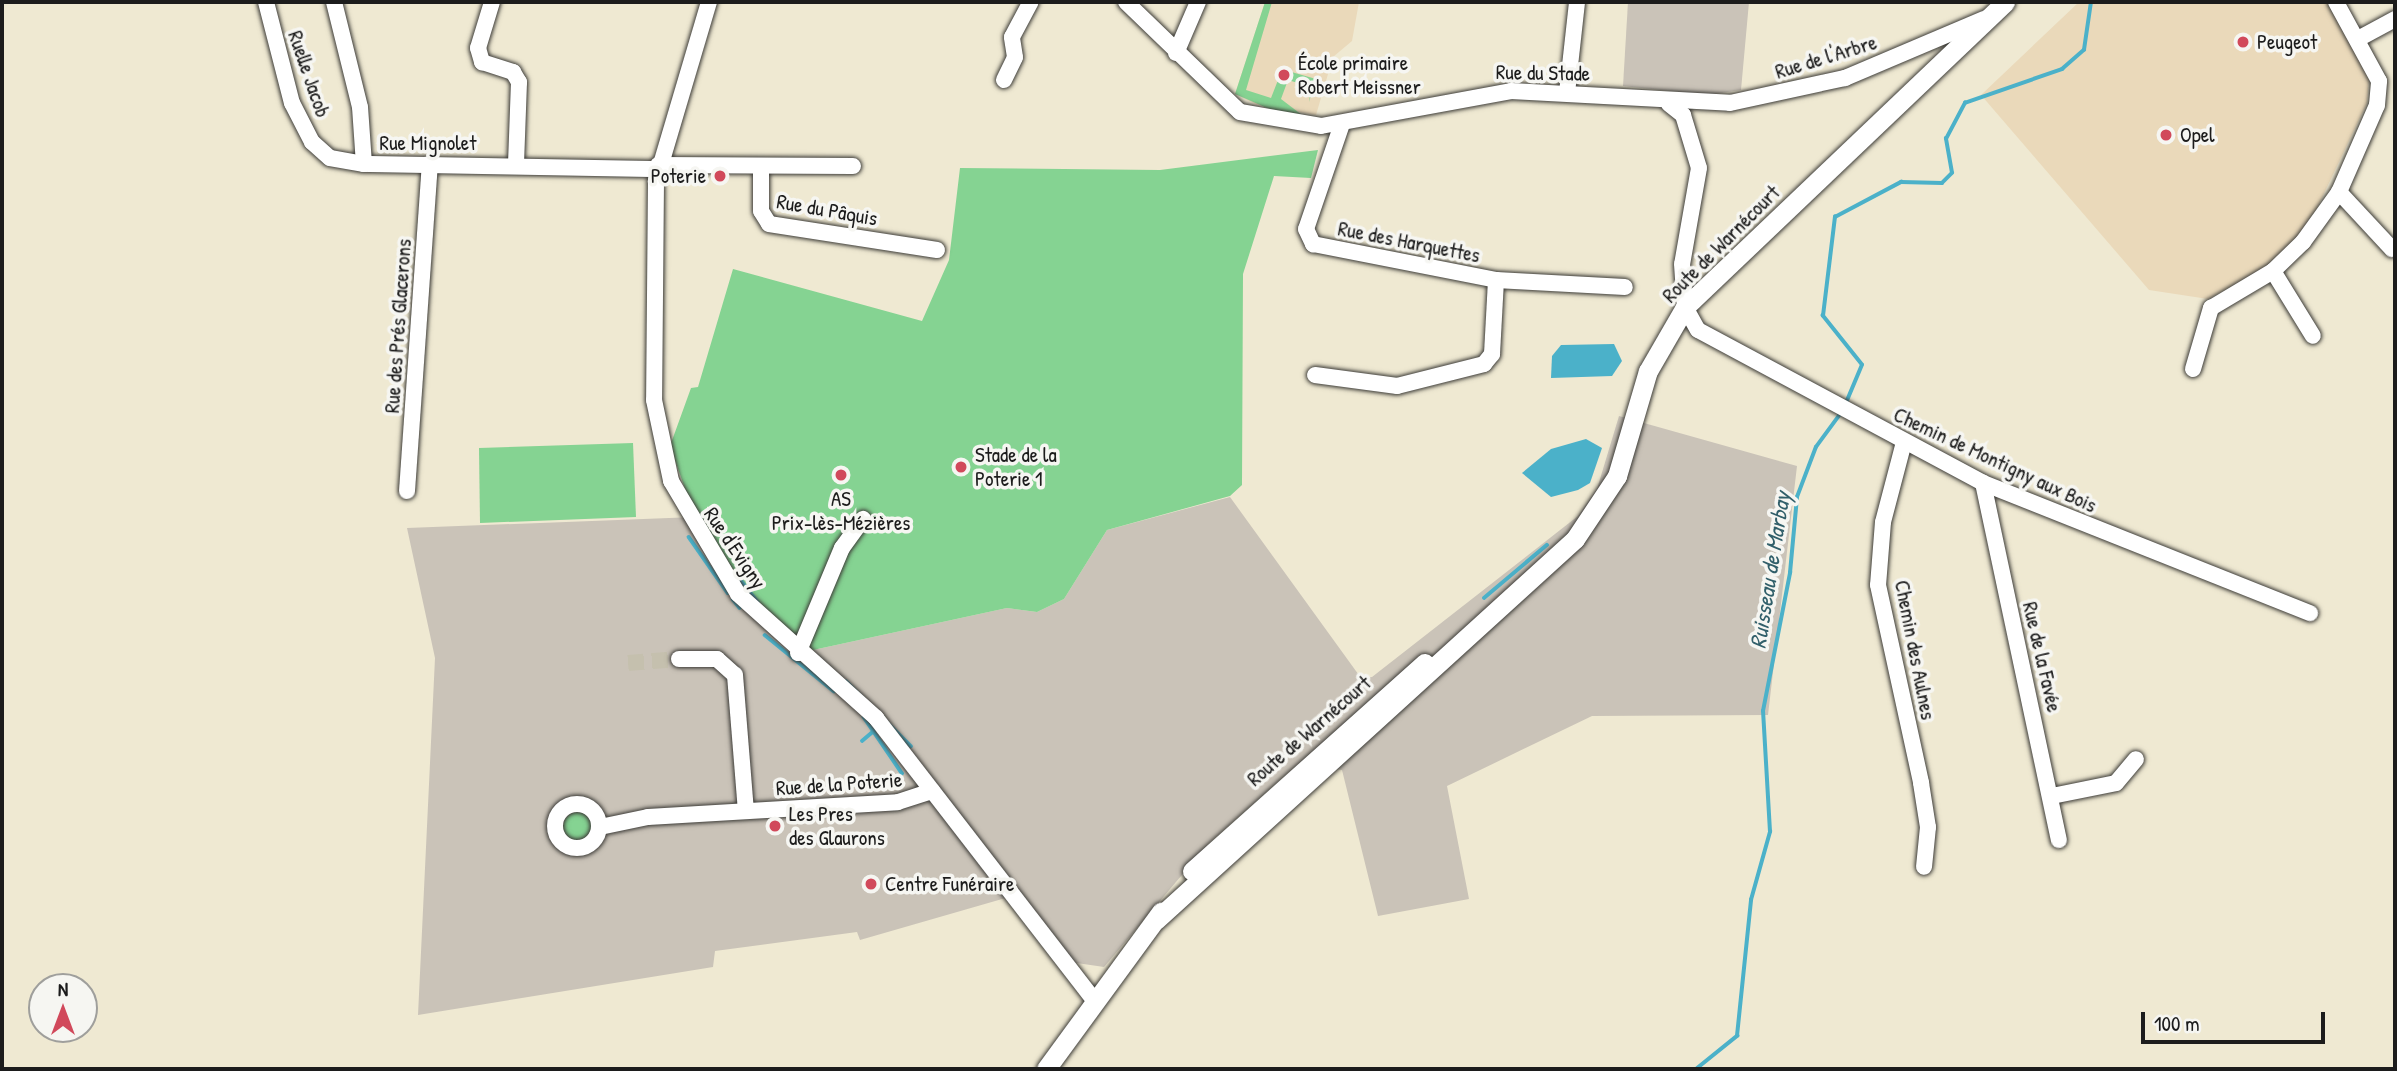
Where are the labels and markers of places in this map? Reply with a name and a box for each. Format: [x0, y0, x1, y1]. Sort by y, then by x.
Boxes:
place label: Peugeot [2257, 29, 2317, 55]
marker: Peugeot [2235, 34, 2251, 50]
place label: École primaire Robert Meissner [1298, 50, 1421, 100]
marker: École primaire Robert Meissner [1276, 67, 1292, 83]
place label: Opel [2180, 122, 2215, 148]
marker: Opel [2158, 127, 2174, 143]
place label: Poterie [651, 163, 706, 189]
marker: Poterie [712, 168, 728, 184]
place label: Stade de la Poterie 1 [975, 442, 1057, 492]
marker: Stade de la Poterie 1 [953, 459, 969, 475]
marker: AS Prix-lès-Mézières [833, 467, 849, 483]
place label: AS Prix-lès-Mézières [772, 486, 910, 536]
place label: Les Pres des Glaurons [789, 801, 885, 851]
marker: Les Pres des Glaurons [767, 818, 783, 834]
place label: Centre Funéraire [885, 871, 1014, 897]
marker: Centre Funéraire [863, 876, 879, 892]

